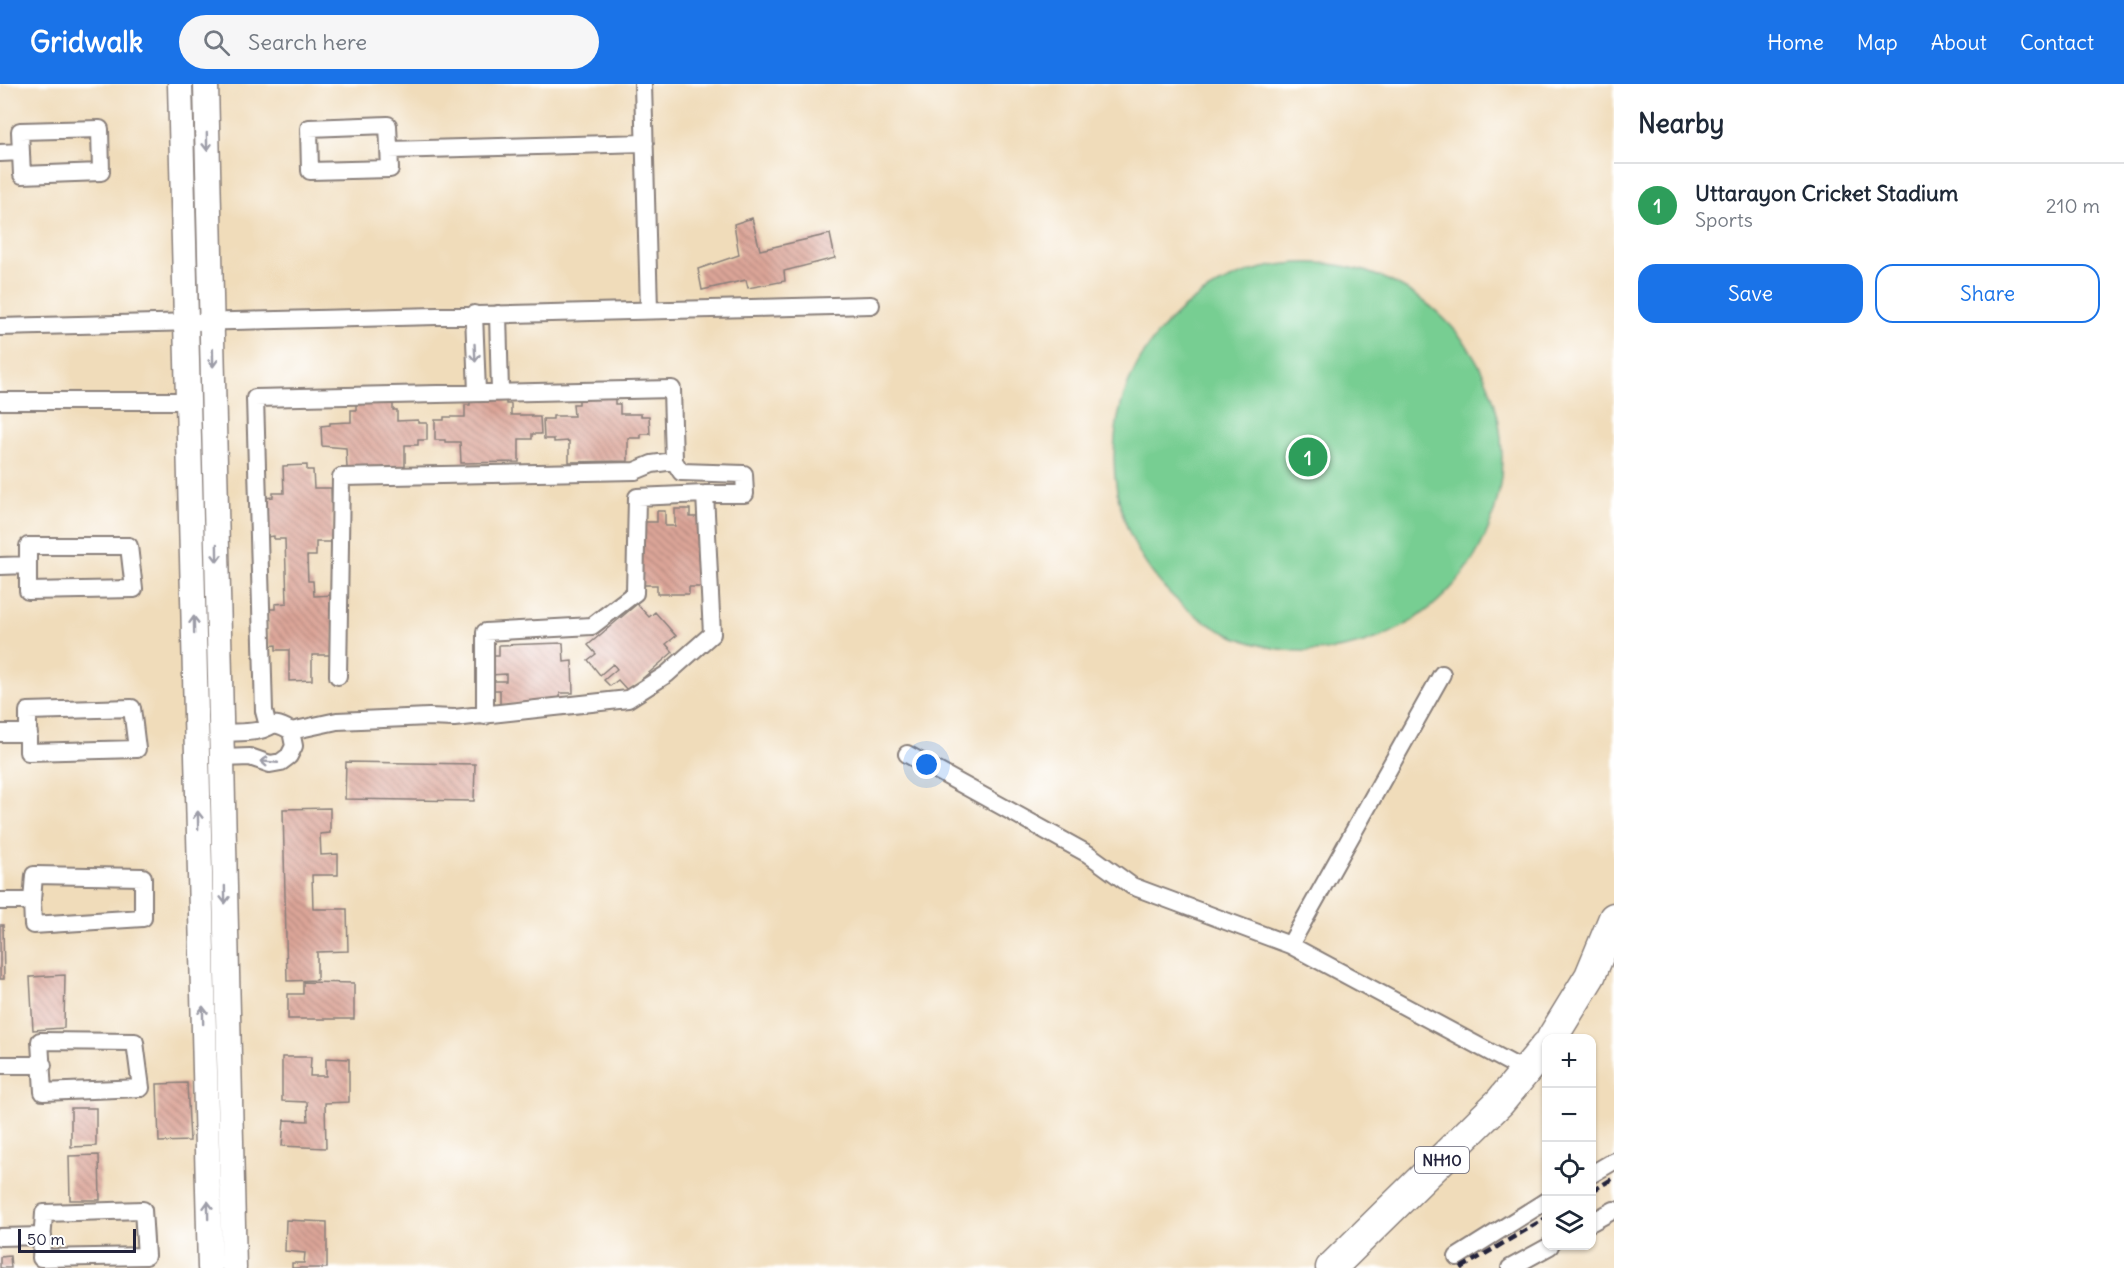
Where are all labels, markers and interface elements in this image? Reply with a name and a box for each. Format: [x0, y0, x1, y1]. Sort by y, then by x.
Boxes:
search box [179, 15, 599, 69]
text: Gridwalk [30, 24, 143, 60]
icon: search [200, 26, 233, 59]
text: Search here [248, 28, 367, 56]
text: Home [1767, 29, 1824, 56]
text: Map [1857, 29, 1898, 56]
text: About [1931, 29, 1987, 56]
text: Contact [2020, 29, 2094, 56]
text: Nearby [1638, 107, 1724, 140]
one-way arrow [202, 132, 213, 152]
text: Uttarayon Cricket Stadium [1695, 179, 1958, 207]
text: 1 [1654, 193, 1661, 218]
text: 210 m [2046, 193, 2100, 218]
text: Sports [1695, 207, 1753, 232]
button: Save [1638, 264, 1863, 323]
button: Share [1875, 264, 2100, 323]
one-way arrow [470, 343, 481, 363]
one-way arrow [207, 348, 218, 368]
pin: 1 [1288, 434, 1328, 479]
one-way arrow [211, 543, 223, 563]
one-way arrow [188, 615, 199, 635]
your location [912, 750, 941, 779]
one-way arrow [260, 756, 280, 767]
one-way arrow [193, 810, 204, 830]
one-way arrow [220, 885, 231, 905]
one-way arrow [198, 1005, 209, 1025]
map controls [1542, 1034, 1596, 1250]
button: + [1542, 1034, 1596, 1088]
button: − [1542, 1088, 1596, 1142]
button: locate [1542, 1142, 1596, 1196]
road number: NH10 [1415, 1147, 1469, 1173]
button: layers [1542, 1196, 1596, 1250]
one-way arrow [202, 1200, 214, 1220]
scale bar [18, 1226, 136, 1254]
text: 50 m [27, 1229, 65, 1249]

